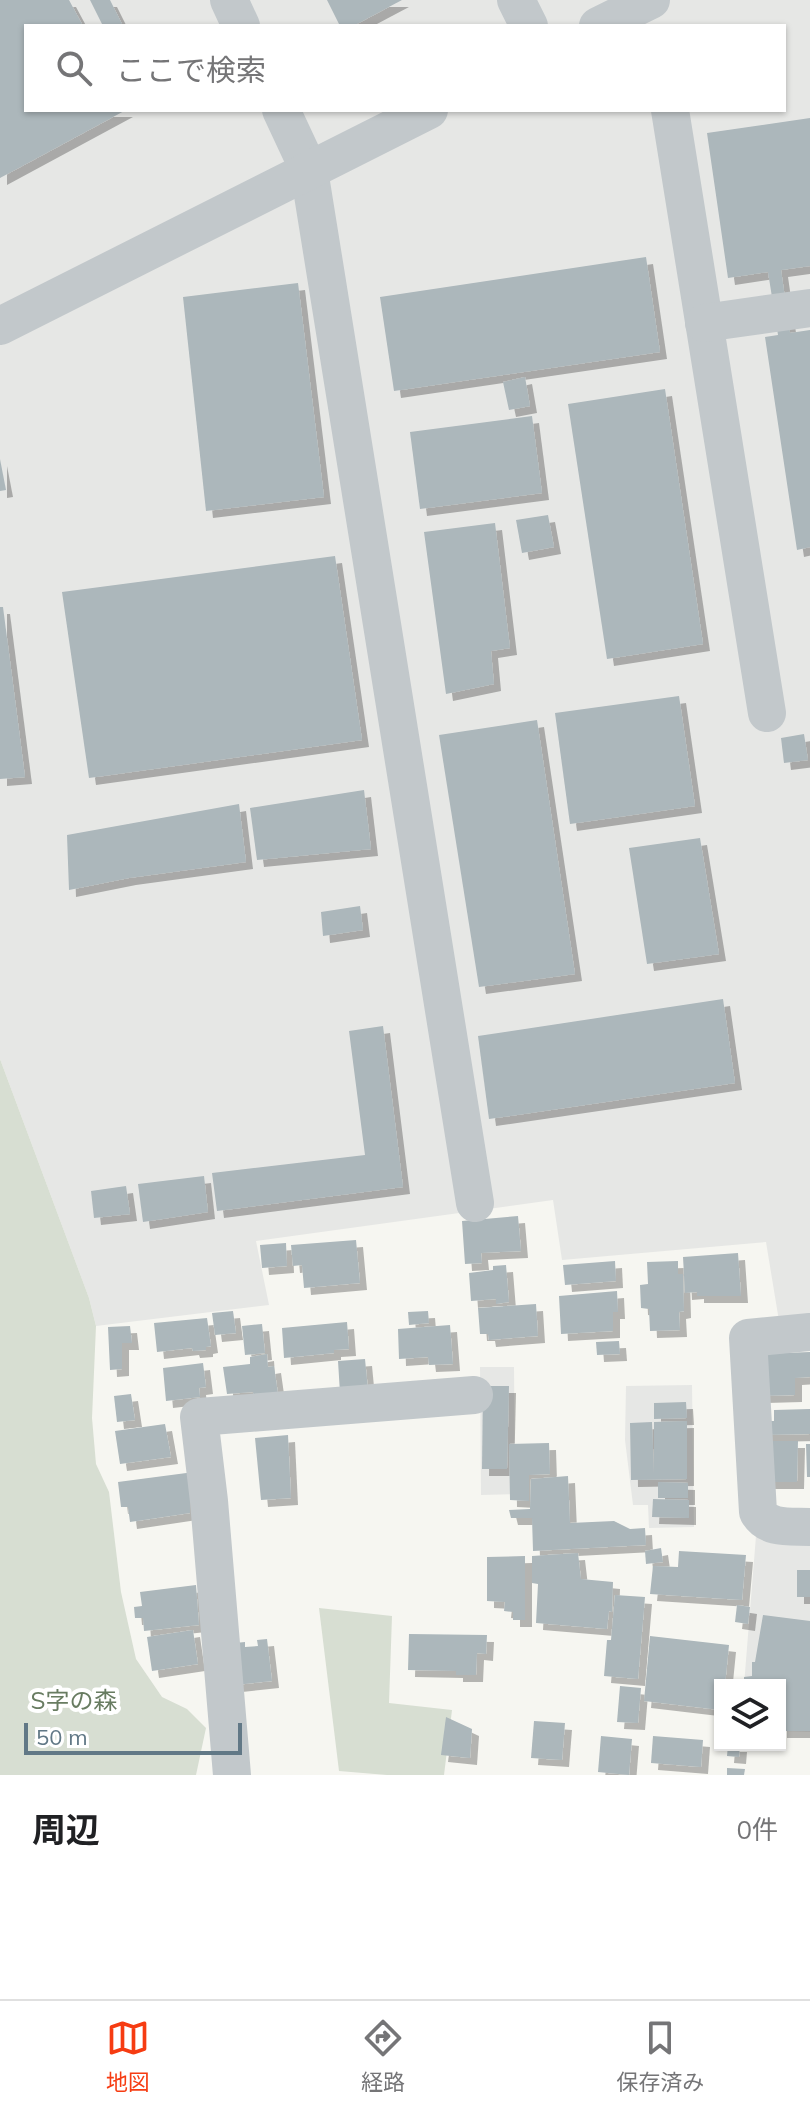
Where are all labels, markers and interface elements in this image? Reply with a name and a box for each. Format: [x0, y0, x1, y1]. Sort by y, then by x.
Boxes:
search box [24, 24, 786, 112]
icon: search [52, 46, 96, 90]
text: ここで検索 [116, 51, 266, 89]
map controls [714, 1679, 786, 1751]
button: layers [714, 1679, 786, 1751]
park label: S字の森 [31, 1685, 117, 1715]
scale bar [24, 1719, 242, 1755]
text: 50 m [36, 1723, 87, 1751]
text: 周辺 [32, 1808, 100, 1851]
text: 0件 [736, 1813, 778, 1846]
tab: 地図 [106, 2016, 150, 2096]
tab: 経路 [361, 2016, 405, 2096]
tab: 保存済み [616, 2016, 704, 2096]

